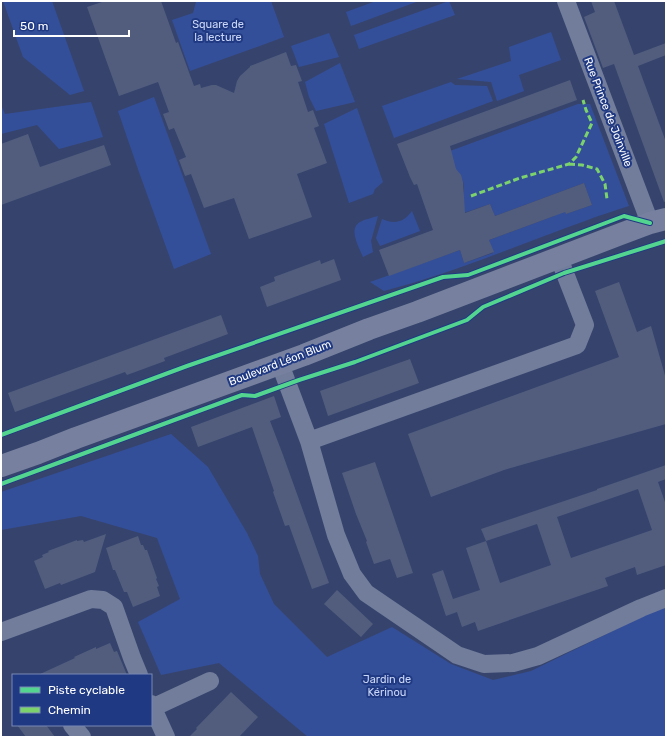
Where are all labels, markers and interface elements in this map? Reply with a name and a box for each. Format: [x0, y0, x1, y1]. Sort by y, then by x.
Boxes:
scale bar [14, 12, 129, 38]
park label: Square de la lecture [192, 18, 244, 44]
text: 50 m [20, 19, 48, 33]
street label: Rue Prince de Joinville [581, 55, 635, 169]
street label: Boulevard Léon Blum [227, 337, 333, 389]
park label: Jardin de Kérinou [363, 673, 411, 699]
legend [12, 674, 152, 726]
text: Piste cyclable [48, 683, 125, 697]
text: Chemin [48, 703, 91, 717]

